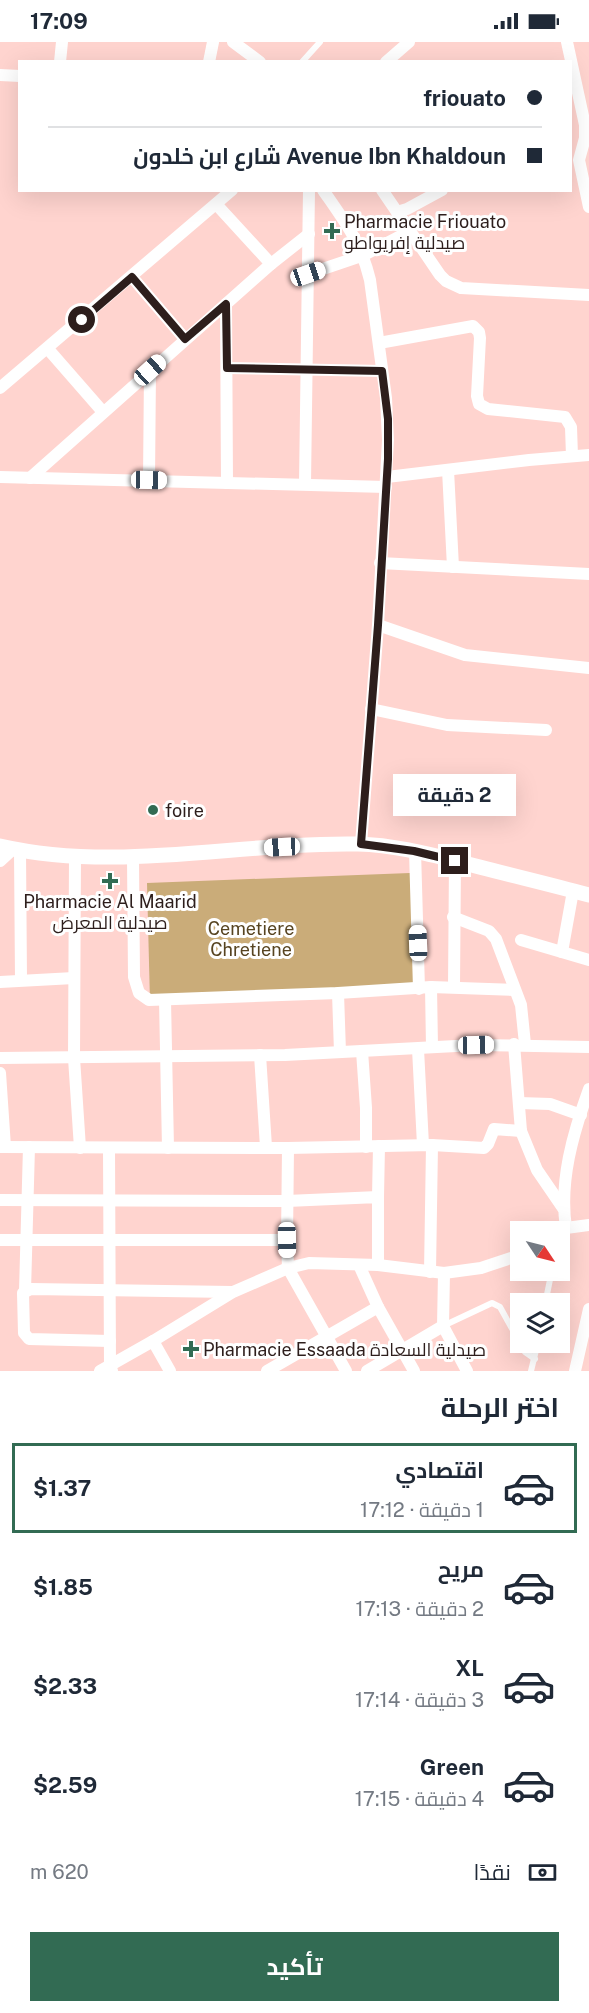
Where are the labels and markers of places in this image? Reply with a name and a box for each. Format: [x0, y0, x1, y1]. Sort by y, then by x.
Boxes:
place label: Pharmacie Friouato صيدلية إفريواطو [344, 211, 506, 254]
marker: Pharmacie Friouato صيدلية إفريواطو [325, 224, 339, 238]
place label: foire [165, 800, 204, 821]
marker: foire [146, 803, 160, 817]
marker: Pharmacie Al Maarid صيدلية المعرض [103, 874, 117, 888]
place label: Pharmacie Al Maarid صيدلية المعرض [23, 891, 197, 934]
place label: Pharmacie Essaada صيدلية السعادة [203, 1339, 486, 1360]
marker: Pharmacie Essaada صيدلية السعادة [184, 1342, 198, 1356]

